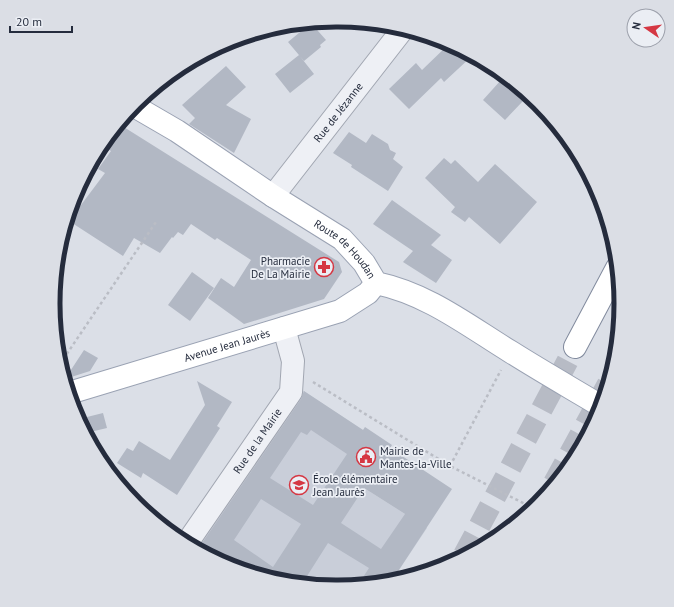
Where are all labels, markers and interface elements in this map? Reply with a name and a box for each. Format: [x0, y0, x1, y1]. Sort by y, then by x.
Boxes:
scale bar [10, 8, 72, 34]
north arrow [626, 8, 666, 48]
text: 20 m [16, 14, 42, 29]
text: N [629, 21, 644, 31]
street label: Rue de Jézanne [310, 79, 366, 145]
street label: Route de Houdan [312, 216, 379, 281]
place label: Pharmacie De La Mairie [251, 254, 310, 281]
pharmacy icon: Pharmacie De La Mairie [313, 256, 335, 278]
street label: Avenue Jean Jaurès [182, 325, 272, 365]
street label: Rue de la Mairie [230, 405, 285, 476]
place label: Mairie de Mantes-la-Ville [380, 444, 452, 471]
public building icon: Mairie de Mantes-la-Ville [355, 446, 377, 468]
place label: École élémentaire Jean Jaurès [312, 472, 398, 499]
school or university icon: École élémentaire Jean Jaurès [288, 474, 310, 496]

